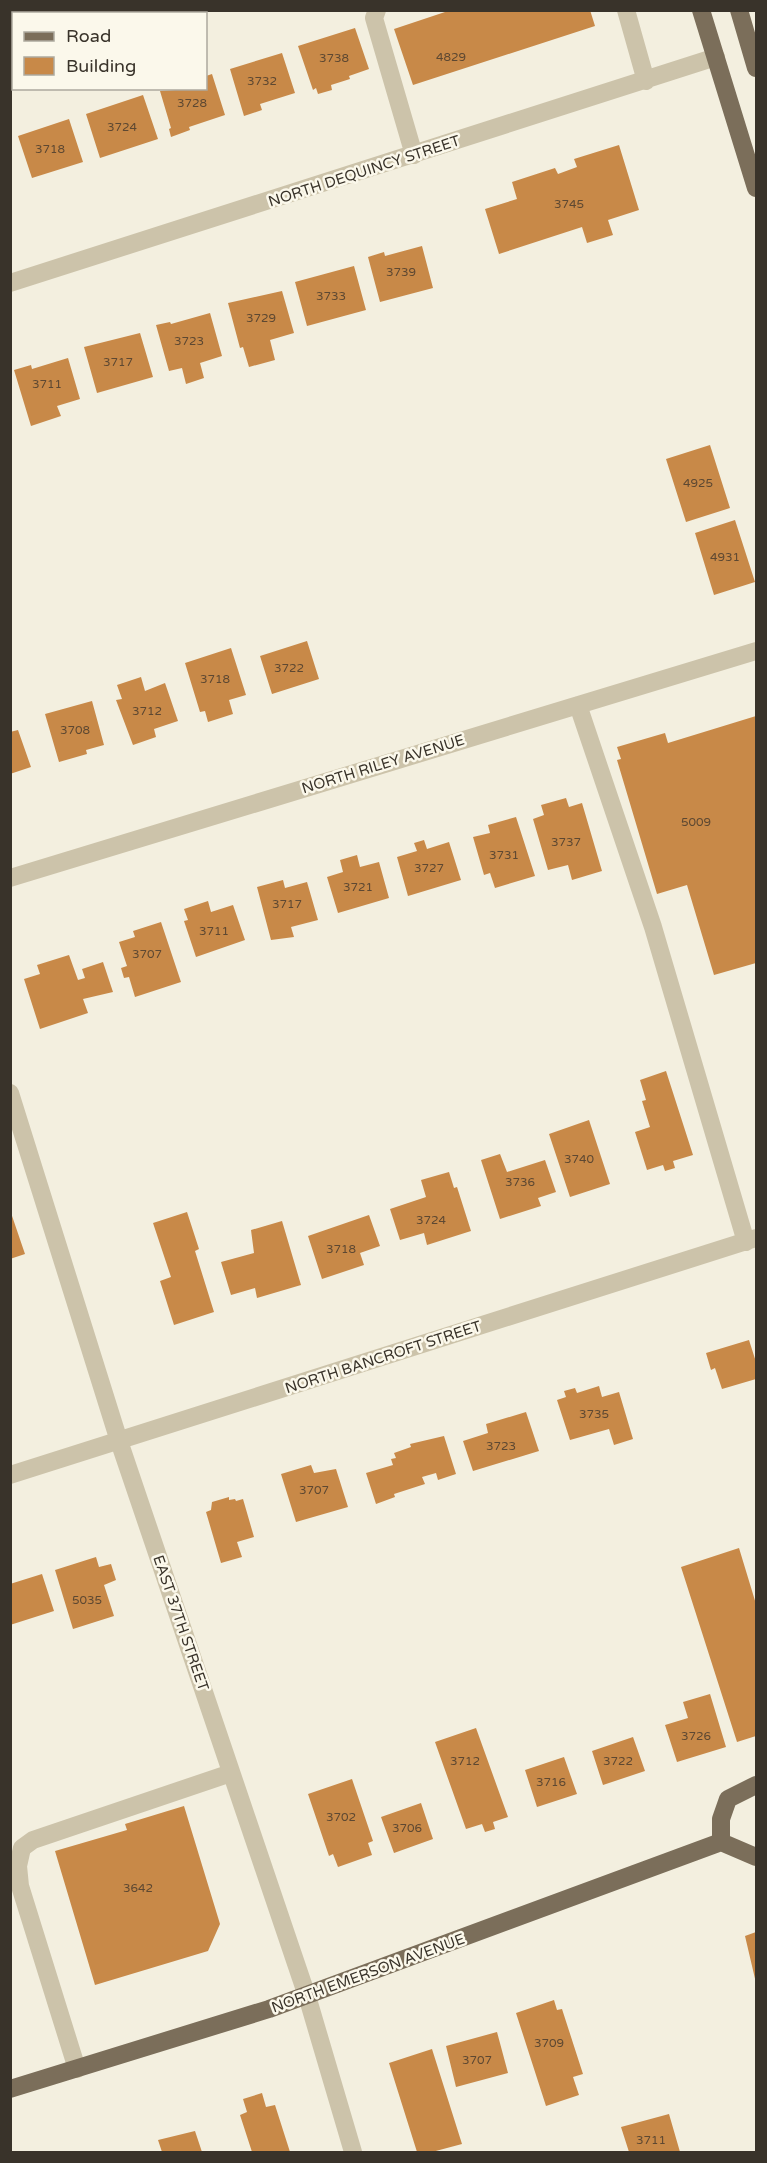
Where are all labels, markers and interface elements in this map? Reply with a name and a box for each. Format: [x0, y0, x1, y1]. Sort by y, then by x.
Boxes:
legend [12, 12, 207, 90]
text: Road [66, 25, 111, 47]
house number: 4829 [436, 50, 466, 64]
house number: 3738 [319, 51, 349, 65]
text: Building [66, 55, 136, 77]
house number: 3732 [247, 74, 277, 88]
house number: 3728 [177, 96, 207, 110]
house number: 3724 [107, 120, 138, 134]
street label: NORTH DEQUINCY STREET [266, 131, 462, 211]
house number: 3718 [35, 142, 65, 156]
house number: 3745 [554, 197, 584, 211]
house number: 3739 [386, 265, 416, 279]
house number: 3733 [316, 289, 346, 303]
house number: 3729 [246, 311, 276, 325]
house number: 3723 [174, 334, 204, 348]
house number: 3717 [103, 355, 133, 369]
house number: 3711 [32, 377, 62, 391]
house number: 4925 [683, 476, 713, 490]
house number: 4931 [710, 550, 740, 564]
house number: 3722 [274, 661, 304, 675]
house number: 3718 [200, 672, 230, 686]
house number: 3712 [132, 704, 162, 718]
house number: 3708 [60, 723, 90, 737]
street label: NORTH RILEY AVENUE [299, 731, 467, 797]
house number: 5009 [681, 815, 711, 829]
house number: 3737 [551, 835, 581, 849]
house number: 3731 [489, 848, 519, 862]
house number: 3727 [414, 861, 444, 875]
house number: 3721 [343, 880, 373, 894]
house number: 3717 [272, 897, 302, 911]
house number: 3711 [199, 924, 229, 938]
house number: 3707 [132, 947, 162, 961]
house number: 3740 [564, 1152, 595, 1166]
house number: 3736 [505, 1175, 535, 1189]
house number: 3724 [416, 1213, 447, 1227]
house number: 3718 [326, 1242, 356, 1256]
street label: NORTH BANCROFT STREET [283, 1317, 483, 1397]
house number: 3735 [579, 1407, 609, 1421]
house number: 3723 [486, 1439, 516, 1453]
house number: 3707 [299, 1483, 329, 1497]
street label: EAST 37TH STREET [149, 1553, 213, 1693]
house number: 5035 [72, 1593, 102, 1607]
house number: 3726 [681, 1729, 711, 1743]
house number: 3712 [450, 1754, 480, 1768]
house number: 3722 [603, 1754, 633, 1768]
house number: 3716 [536, 1775, 566, 1789]
house number: 3702 [326, 1810, 356, 1824]
house number: 3706 [392, 1821, 422, 1835]
house number: 3642 [123, 1881, 153, 1895]
street label: NORTH EMERSON AVENUE [269, 1930, 467, 2016]
house number: 3709 [534, 2036, 564, 2050]
house number: 3707 [462, 2053, 492, 2067]
house number: 3711 [636, 2133, 666, 2147]

